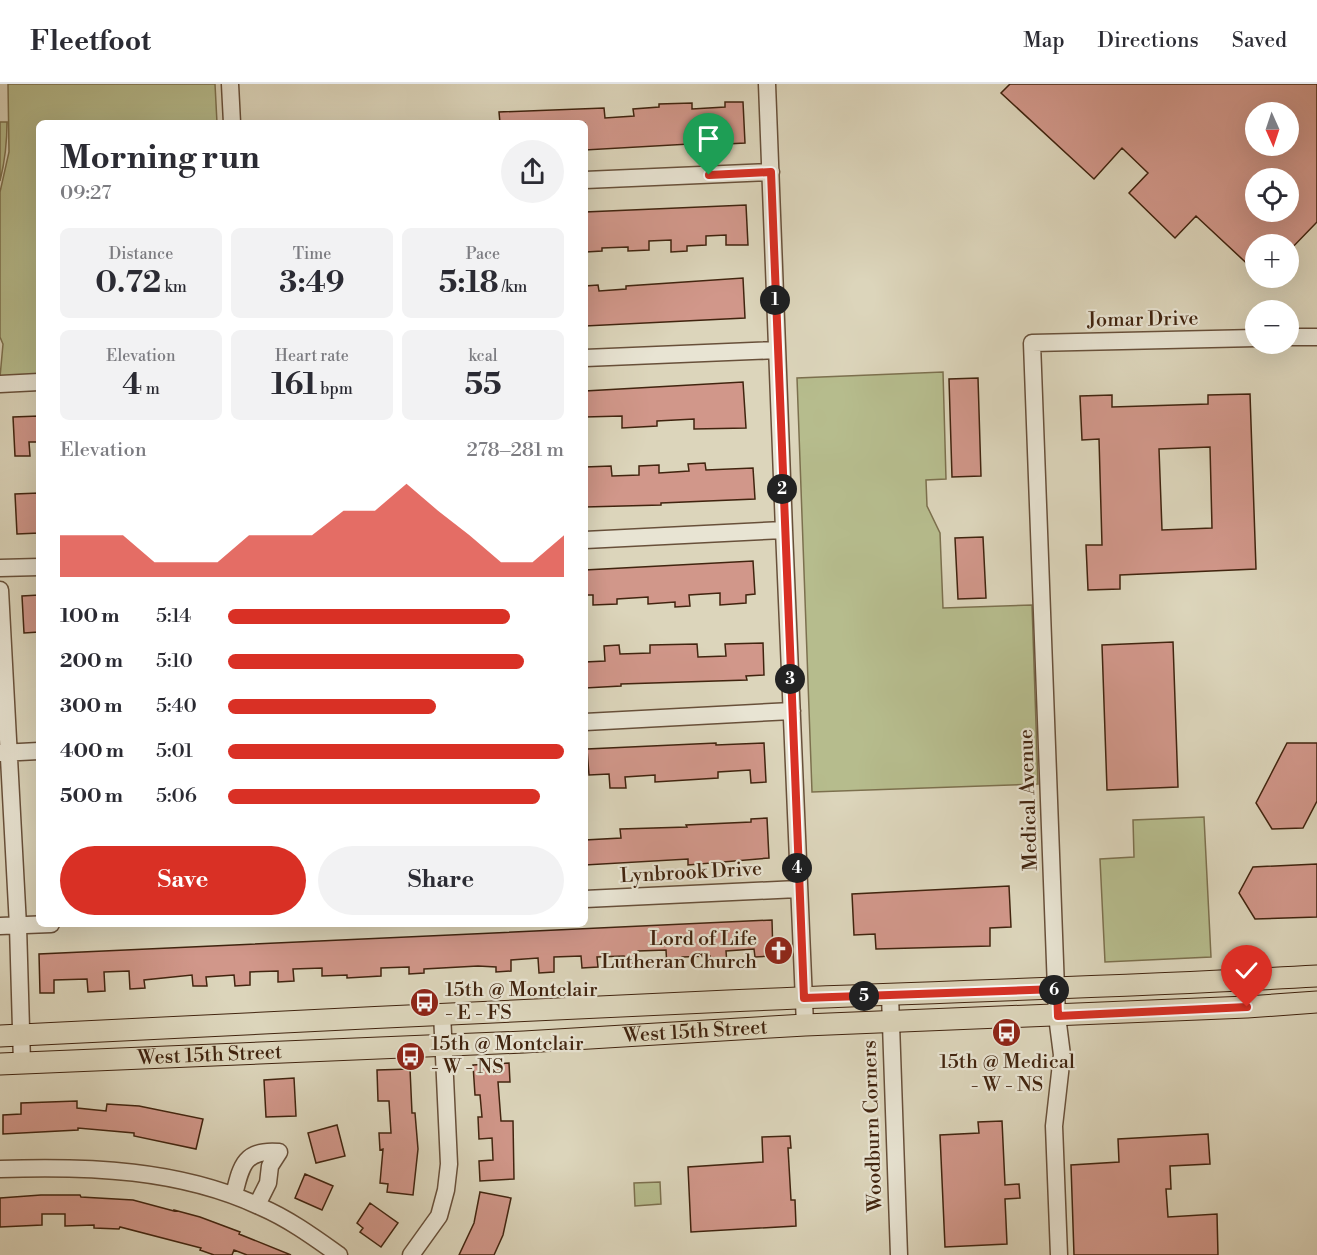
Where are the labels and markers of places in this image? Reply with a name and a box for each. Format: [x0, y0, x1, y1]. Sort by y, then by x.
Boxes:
pin [683, 113, 734, 175]
pin: 1 [760, 285, 790, 315]
pin: 2 [767, 474, 797, 504]
pin: 3 [775, 664, 805, 694]
pin: 4 [782, 853, 812, 883]
place label: Lord of Life Lutheran Church [601, 927, 757, 975]
church icon: Lord of Life Lutheran Church [762, 934, 794, 966]
pin [1221, 945, 1272, 1007]
pin: 6 [1039, 975, 1069, 1005]
place label: 15th @ Montclair - E - FS [445, 978, 598, 1026]
pin: 5 [849, 981, 879, 1011]
bus stop icon: 15th @ Montclair - E - FS [408, 986, 440, 1018]
bus stop icon: 15th @ Medical - W - NS [991, 1016, 1023, 1048]
place label: 15th @ Montclair - W - NS [431, 1032, 584, 1080]
bus stop icon: 15th @ Montclair - W - NS [394, 1040, 426, 1072]
place label: 15th @ Medical - W - NS [939, 1050, 1075, 1098]

